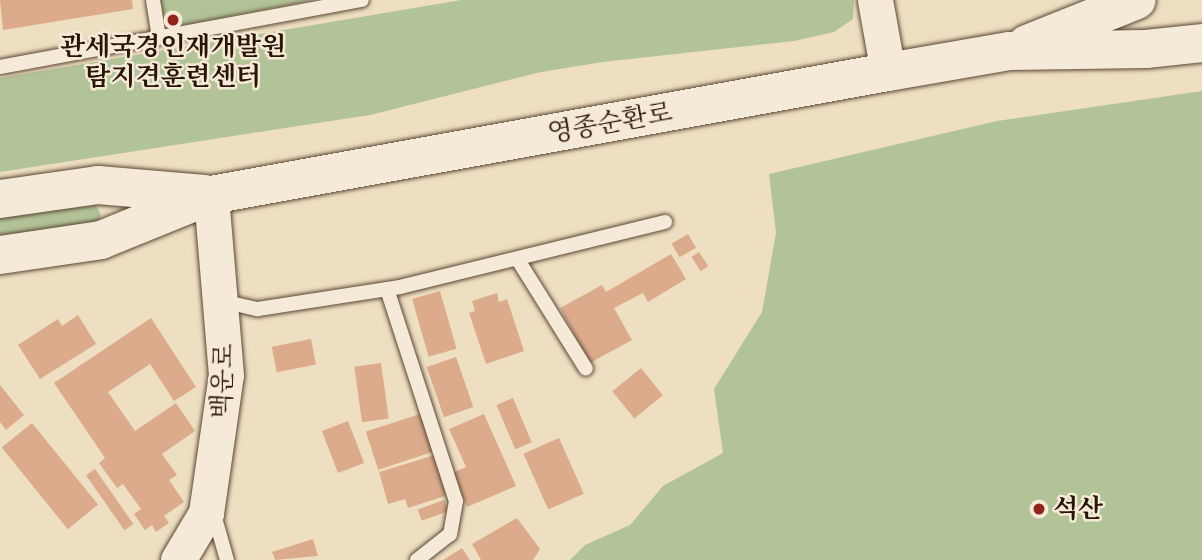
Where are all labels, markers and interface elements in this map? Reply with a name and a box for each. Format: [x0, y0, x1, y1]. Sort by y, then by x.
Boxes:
marker: 관세국경인재개발원 탐지견훈련센터 [165, 12, 181, 28]
place label: 관세국경인재개발원 탐지견훈련센터 [60, 31, 286, 92]
street label: 영종순환로 [545, 97, 675, 149]
street label: 백운로 [206, 343, 240, 419]
place label: 석산 [1053, 493, 1103, 525]
marker: 석산 [1031, 501, 1047, 517]

